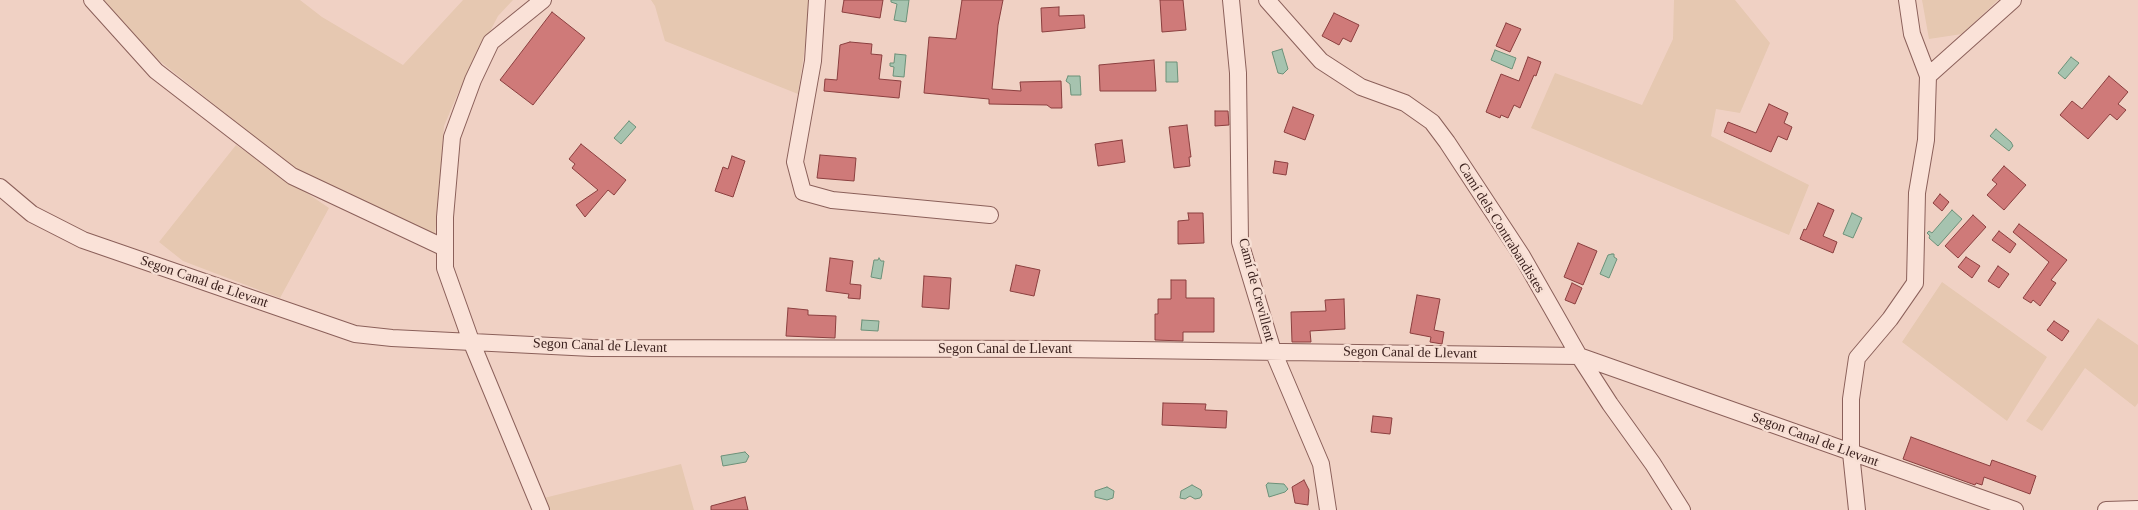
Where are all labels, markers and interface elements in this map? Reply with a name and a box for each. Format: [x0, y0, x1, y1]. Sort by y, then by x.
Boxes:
street label: Camí dels Contrabandistes [1454, 160, 1548, 296]
street label: Camí de Crevillent [1234, 236, 1278, 344]
street label: Segon Canal de Llevant [138, 252, 270, 312]
street label: Segon Canal de Llevant [533, 335, 667, 357]
street label: Segon Canal de Llevant [938, 341, 1072, 357]
street label: Segon Canal de Llevant [1343, 343, 1477, 363]
street label: Segon Canal de Llevant [1749, 409, 1881, 471]

